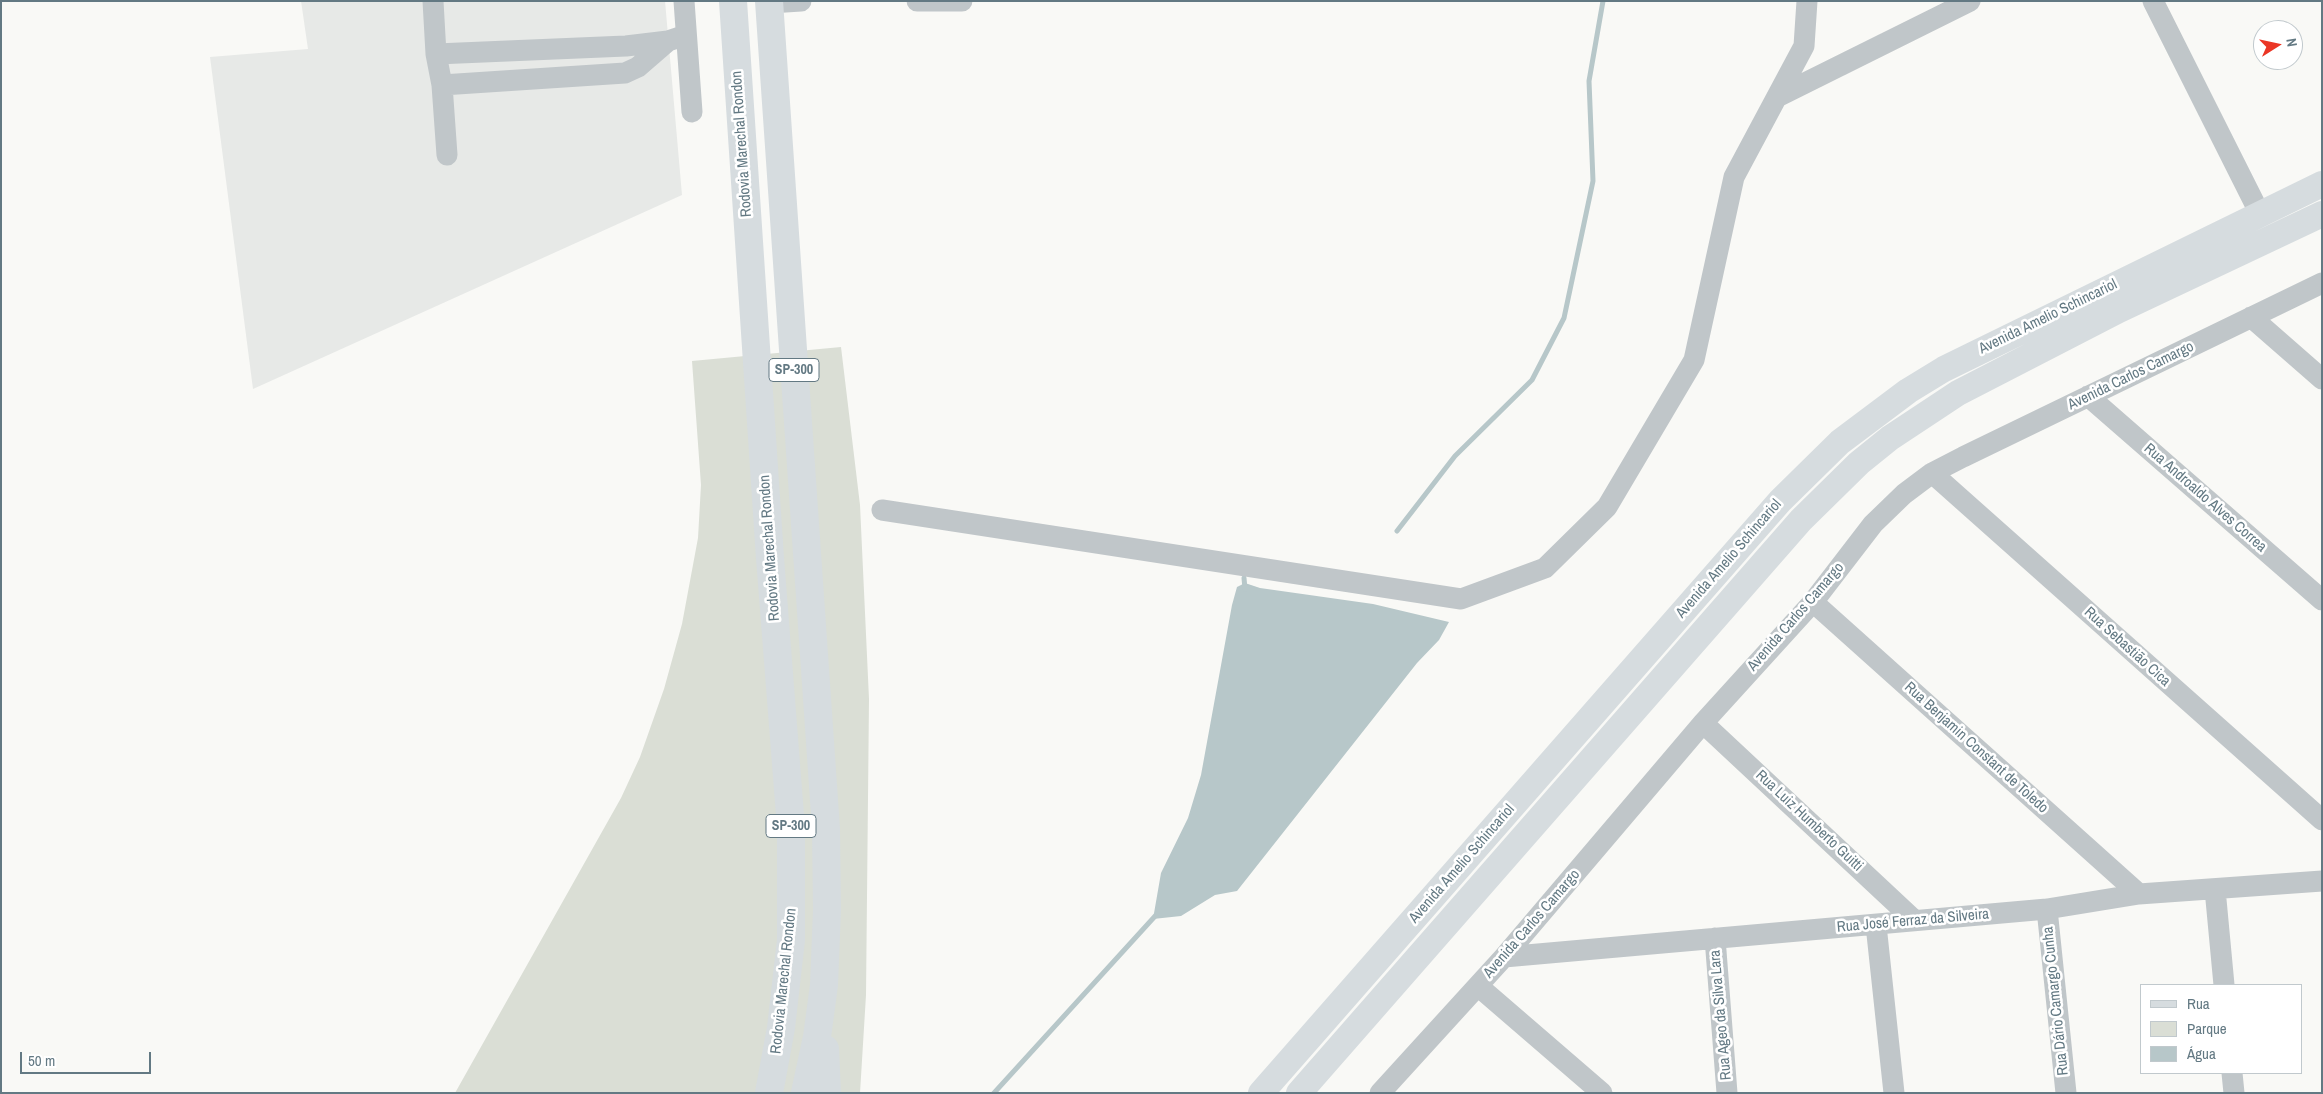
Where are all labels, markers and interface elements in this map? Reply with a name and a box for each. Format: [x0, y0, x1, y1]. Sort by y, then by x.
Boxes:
north arrow [2253, 20, 2303, 70]
text: N [2282, 37, 2301, 48]
street label: Rodovia Marechal Rondon [728, 70, 756, 218]
street label: Avenida Amelio Schincariol [1976, 276, 2120, 358]
street label: Avenida Carlos Camargo [2065, 338, 2197, 414]
road number: SP-300 [769, 358, 819, 382]
street label: Rua Androaldo Alves Correa [2140, 440, 2270, 556]
street label: Rodovia Marechal Rondon [756, 474, 784, 622]
street label: Avenida Amelio Schincariol [1672, 496, 1786, 622]
street label: Avenida Carlos Camargo [1744, 559, 1848, 675]
street label: Rua Sebastião Cica [2080, 603, 2174, 691]
street label: Rua Benjamin Constant de Toledo [1900, 679, 2052, 817]
street label: Rua Luiz Humberto Guitti [1752, 767, 1866, 875]
street label: Avenida Amelio Schincariol [1405, 801, 1519, 927]
road number: SP-300 [766, 814, 816, 838]
street label: Avenida Carlos Camargo [1480, 866, 1584, 982]
street label: Rua José Ferraz da Silveira [1836, 905, 1990, 937]
street label: Rodovia Marechal Rondon [767, 907, 801, 1055]
street label: Rua Dário Camargo Cunha [2039, 926, 2073, 1076]
street label: Rua Ageo da Silva Lara [1706, 949, 1736, 1081]
legend [2140, 984, 2303, 1074]
text: Rua [2187, 993, 2210, 1014]
text: Parque [2187, 1018, 2227, 1039]
scale bar [22, 1042, 154, 1074]
text: Água [2187, 1043, 2216, 1064]
text: 50 m [28, 1050, 55, 1071]

